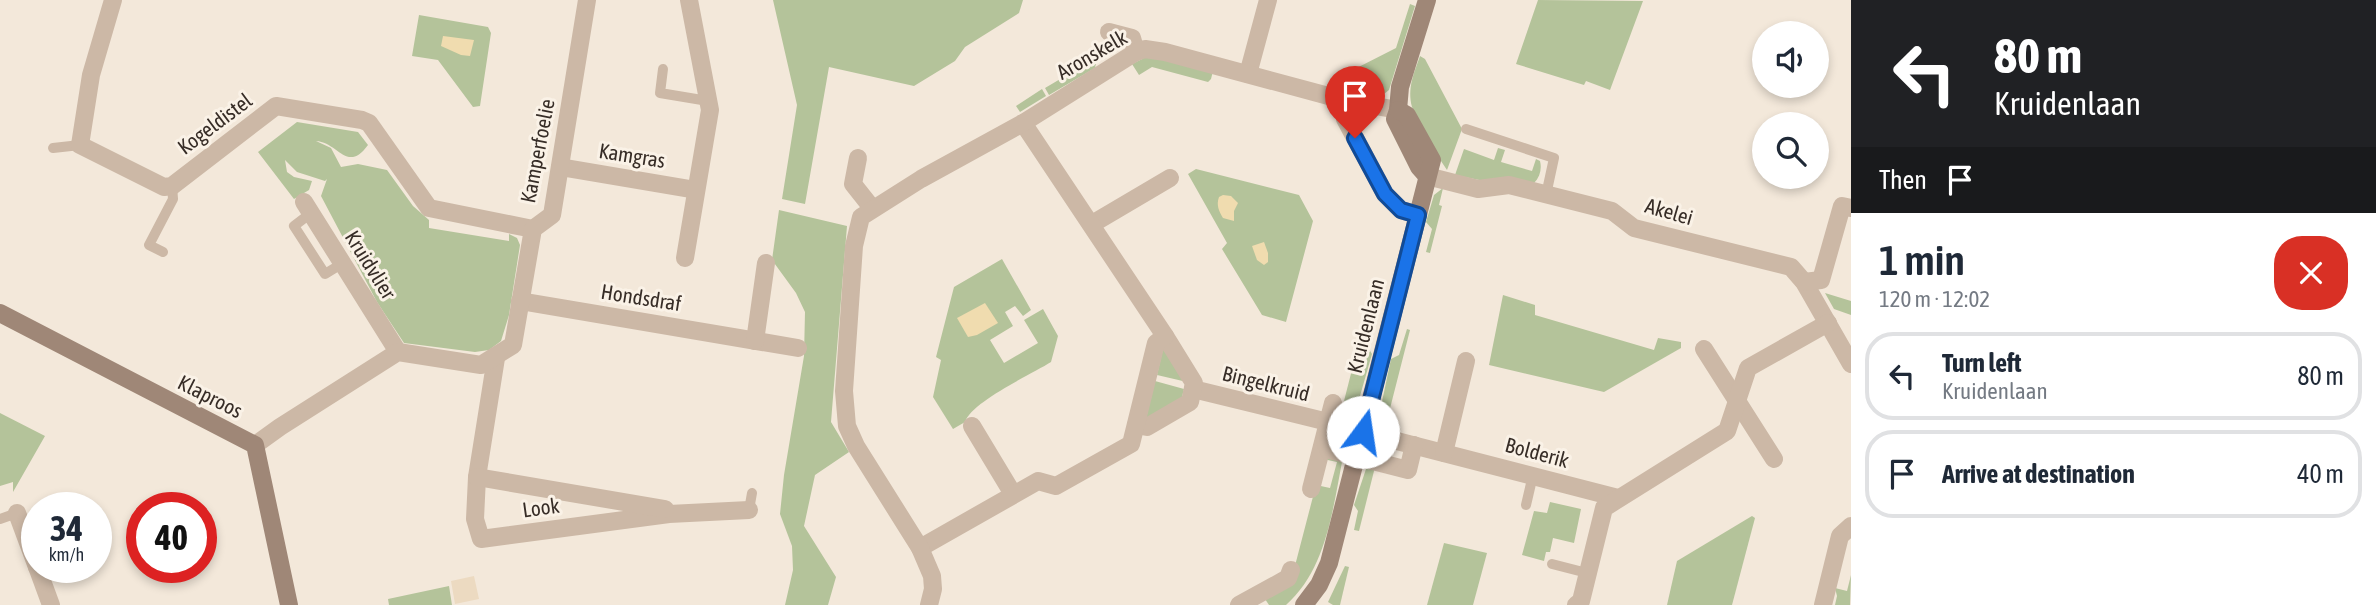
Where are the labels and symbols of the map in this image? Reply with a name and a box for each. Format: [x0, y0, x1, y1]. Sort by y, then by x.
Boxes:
street label: Aronskelk [1052, 24, 1131, 84]
pin [1325, 66, 1385, 138]
street label: Kogeldistel [173, 87, 256, 159]
street label: Kamperfoelie [515, 97, 559, 205]
street label: Kamgras [597, 138, 667, 172]
street label: Akelei [1643, 193, 1696, 229]
street label: Kruidvlier [340, 226, 402, 304]
street label: Kruidenlaan [1342, 276, 1388, 375]
street label: Hondsdraf [599, 279, 683, 315]
street label: Bingelkruid [1220, 361, 1312, 405]
street label: Klaproos [174, 370, 247, 422]
position arrow [1326, 395, 1400, 469]
street label: Bolderik [1503, 432, 1572, 472]
speed limit sign: 40 [126, 492, 217, 583]
street label: Look [521, 493, 561, 521]

